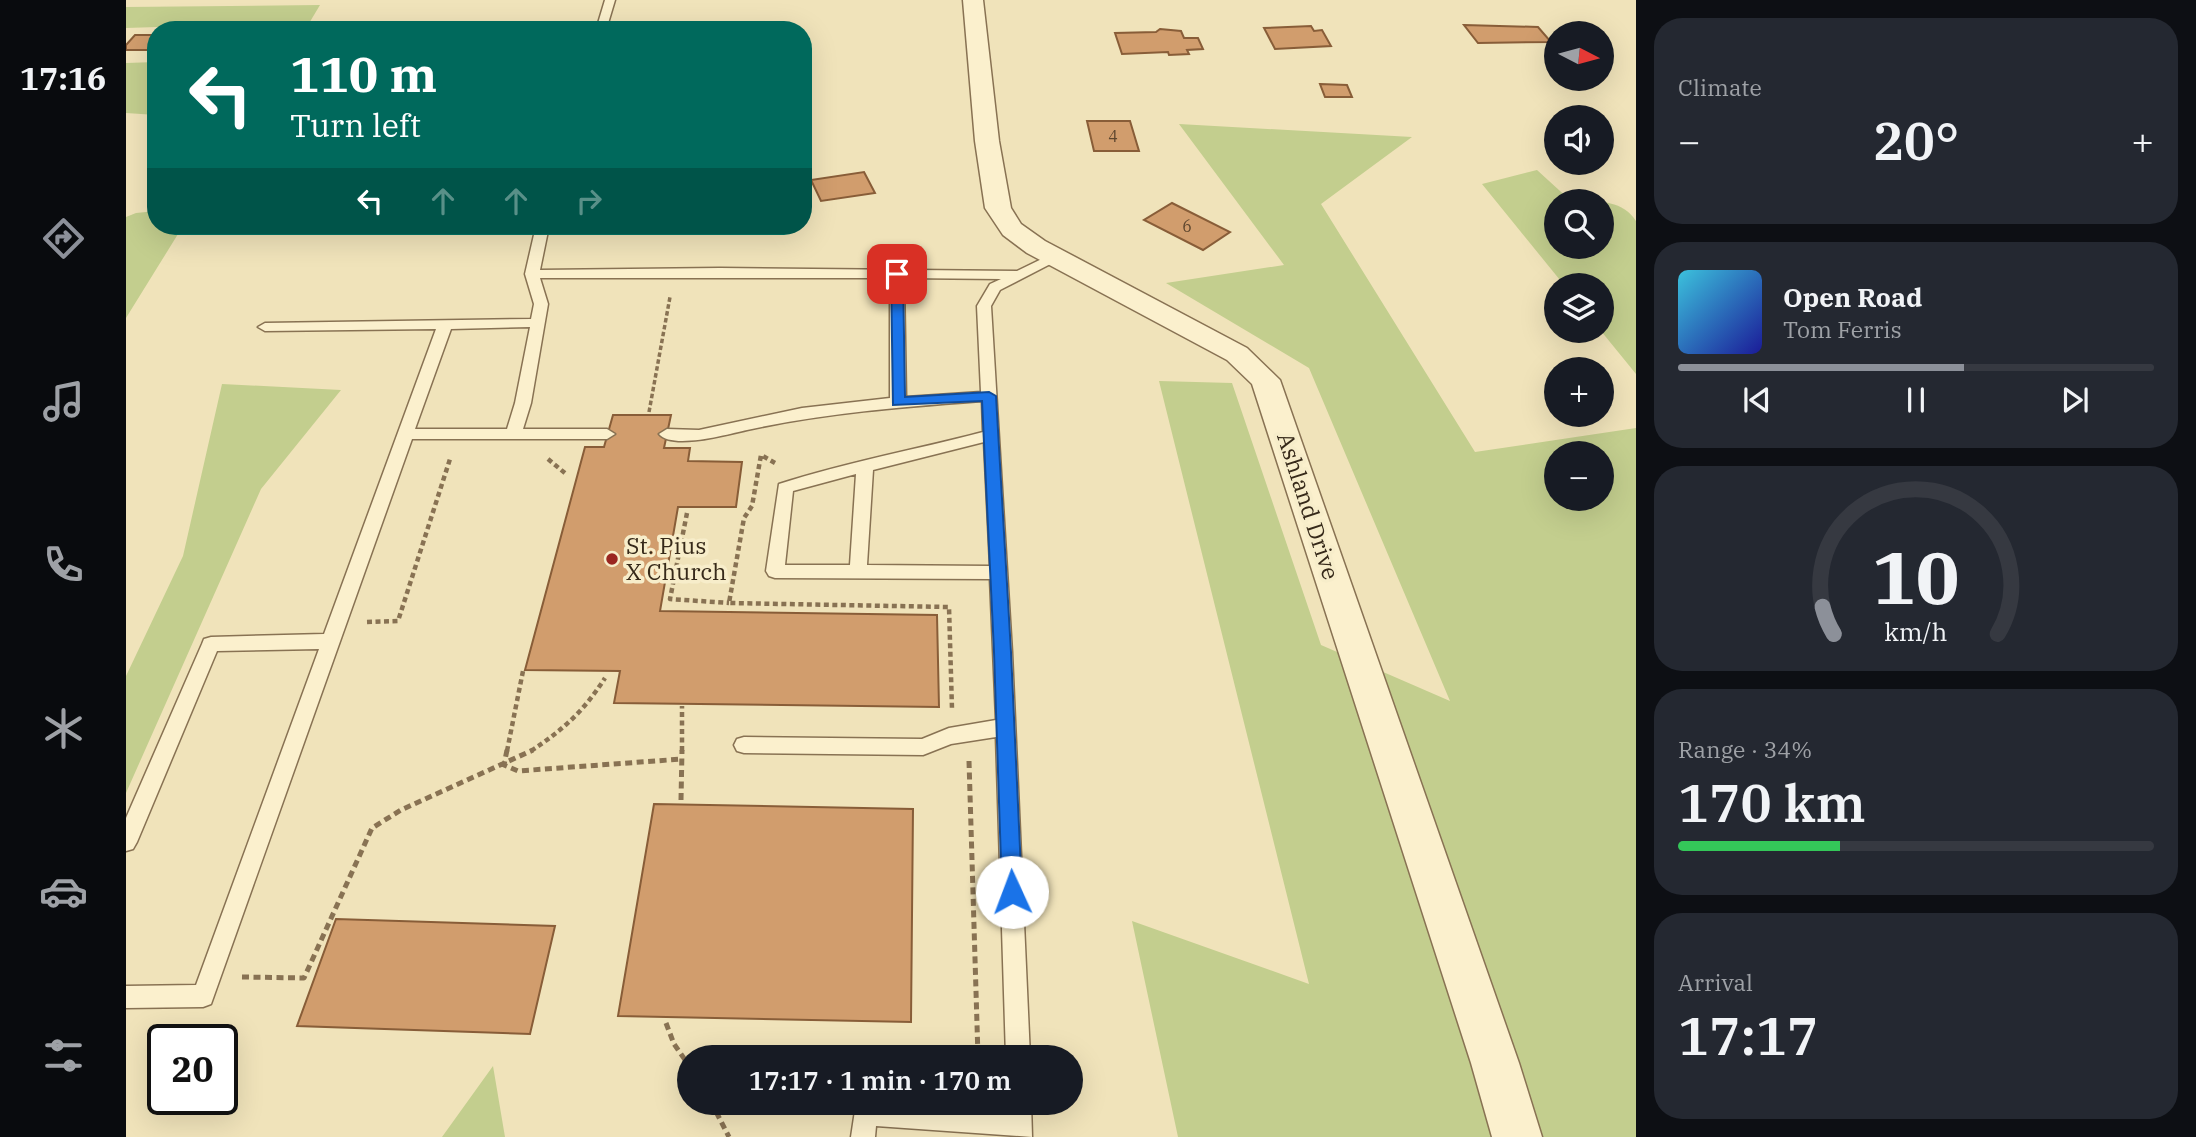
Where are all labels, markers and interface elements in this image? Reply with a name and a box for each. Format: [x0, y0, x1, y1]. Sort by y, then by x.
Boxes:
north arrow [1544, 21, 1614, 91]
map controls [1544, 21, 1614, 511]
text: 110 m [290, 42, 437, 105]
icon: left [175, 49, 266, 140]
text: 17:16 [20, 57, 106, 99]
text: Climate [1678, 72, 1762, 102]
text: Turn left [290, 104, 421, 146]
button: sound [1544, 105, 1614, 175]
text: 20° [1873, 107, 1959, 174]
text: − [1678, 116, 1701, 165]
text: + [2131, 116, 2154, 165]
house number: 4 [1108, 126, 1118, 146]
icon: left [351, 182, 389, 220]
icon: ahead [424, 182, 462, 220]
icon: ahead [497, 182, 535, 220]
icon: right [570, 182, 608, 220]
button: search [1544, 189, 1614, 259]
icon: directions [39, 214, 88, 263]
house number: 6 [1182, 216, 1192, 236]
pin [867, 244, 927, 304]
icon: arrive [878, 255, 916, 293]
button: layers [1544, 273, 1614, 343]
text: Open Road [1783, 280, 1922, 314]
text: Tom Ferris [1783, 314, 1902, 344]
button: + [1544, 357, 1614, 427]
icon: music [39, 377, 88, 426]
icon: previous [1738, 381, 1776, 419]
icon: pause [1897, 381, 1935, 419]
icon: next [2056, 381, 2094, 419]
street label: Ashland Drive [1271, 428, 1347, 583]
button: − [1544, 441, 1614, 511]
place label: St. Pius X Church [626, 530, 727, 586]
text: 10 [1872, 530, 1960, 625]
icon: phone [39, 540, 88, 589]
marker: St. Pius X Church [604, 551, 620, 567]
text: km/h [1884, 615, 1948, 648]
icon: climate [39, 704, 88, 753]
text: Range · 34% [1678, 734, 1812, 764]
text: 170 km [1678, 769, 1866, 836]
position arrow [975, 855, 1049, 929]
icon: car [39, 867, 88, 916]
text: Arrival [1678, 967, 1753, 997]
text: 17:17 [1678, 1002, 1818, 1069]
speed limit sign: 20 [147, 1024, 238, 1115]
icon: filters [39, 1031, 88, 1080]
text: 17:17 · 1 min · 170 m [749, 1063, 1011, 1097]

